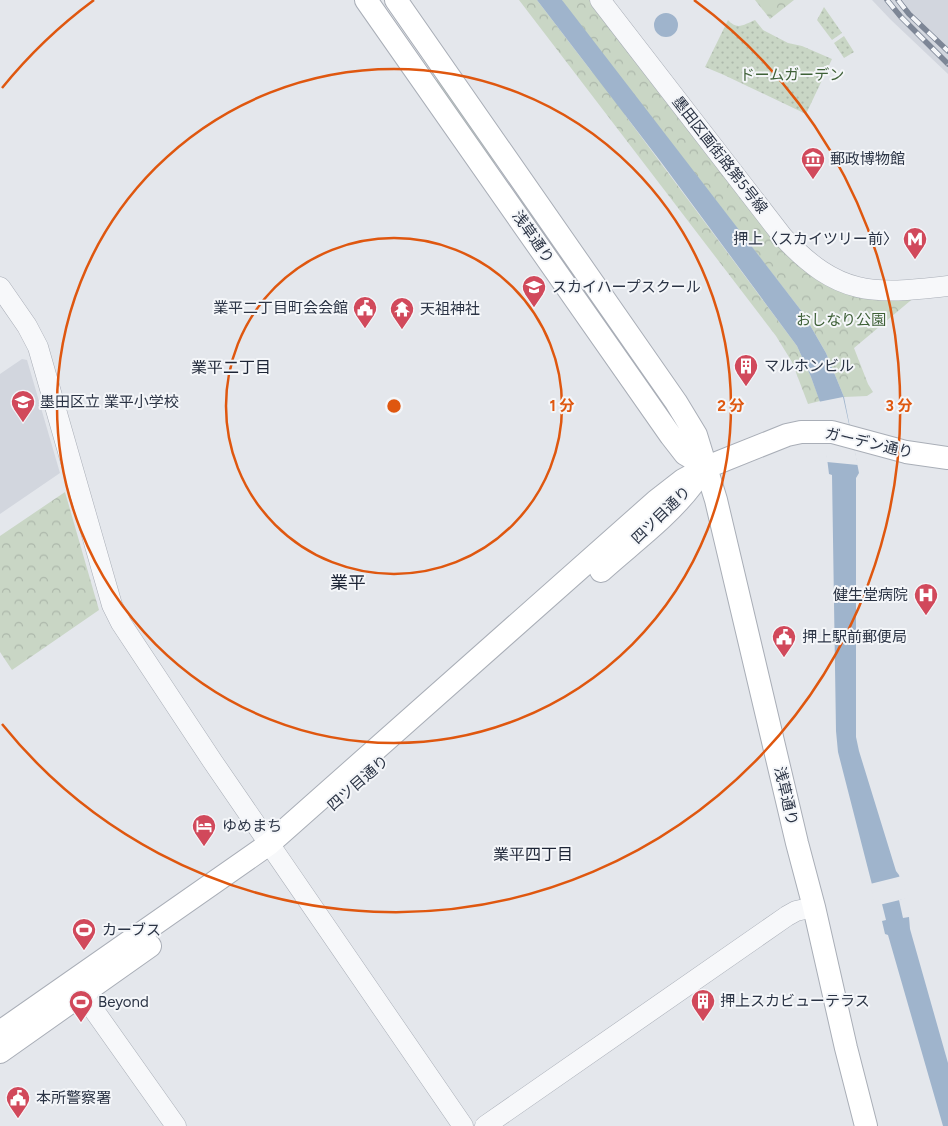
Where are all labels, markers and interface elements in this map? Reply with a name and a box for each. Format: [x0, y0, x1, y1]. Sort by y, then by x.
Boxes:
park label: ドームガーデン [740, 66, 844, 84]
street label: 墨田区画街路第5号線 [669, 93, 771, 217]
museum icon: 郵政博物館 [800, 146, 826, 180]
place label: 郵政博物館 [830, 150, 905, 168]
street label: 浅草通り [508, 207, 558, 267]
metro station icon: 押上〈スカイツリー前〉 [902, 226, 928, 260]
place label: 押上〈スカイツリー前〉 [733, 230, 898, 248]
school or university icon: スカイハープスクール [521, 274, 547, 308]
place label: スカイハープスクール [552, 278, 701, 296]
public building icon: 業平二丁目町会会館 [352, 295, 378, 329]
temple icon: 天祖神社 [389, 296, 415, 330]
place label: 業平二丁目町会会館 [213, 299, 348, 317]
place label: 天祖神社 [420, 300, 480, 318]
park label: おしなり公園 [796, 311, 886, 329]
building icon: マルホンビル [733, 353, 759, 387]
place label: マルホンビル [764, 357, 854, 375]
district label: 業平二丁目 [191, 358, 271, 377]
school or university icon: 墨田区立 業平小学校 [10, 389, 36, 423]
place label: 墨田区立 業平小学校 [40, 393, 179, 411]
centre of rings [385, 397, 403, 415]
text: 1 分 [550, 397, 574, 415]
text: 2 分 [717, 397, 745, 415]
text: 3 分 [886, 397, 912, 415]
street label: ガーデン通り [823, 424, 915, 462]
street label: 四ツ目通り [628, 482, 694, 548]
district label: 業平 [330, 572, 366, 594]
hospital icon: 健生堂病院 [913, 582, 939, 616]
place label: 健生堂病院 [833, 586, 908, 604]
public building icon: 押上駅前郵便局 [771, 624, 797, 658]
place label: 押上駅前郵便局 [802, 628, 907, 646]
street label: 四ツ目通り [324, 752, 392, 814]
street label: 浅草通り [770, 765, 802, 827]
hotel icon: ゆめまち [191, 813, 217, 847]
place label: ゆめまち [222, 817, 282, 835]
district label: 業平四丁目 [493, 845, 573, 864]
sports icon: カーブス [71, 917, 97, 951]
place label: カーブス [102, 921, 161, 939]
building icon: 押上スカビューテラス [690, 988, 716, 1022]
sports icon: Beyond [68, 989, 94, 1023]
place label: 押上スカビューテラス [720, 992, 870, 1010]
place label: Beyond [98, 993, 149, 1011]
public building icon: 本所警察署 [5, 1085, 31, 1119]
place label: 本所警察署 [36, 1089, 111, 1107]

